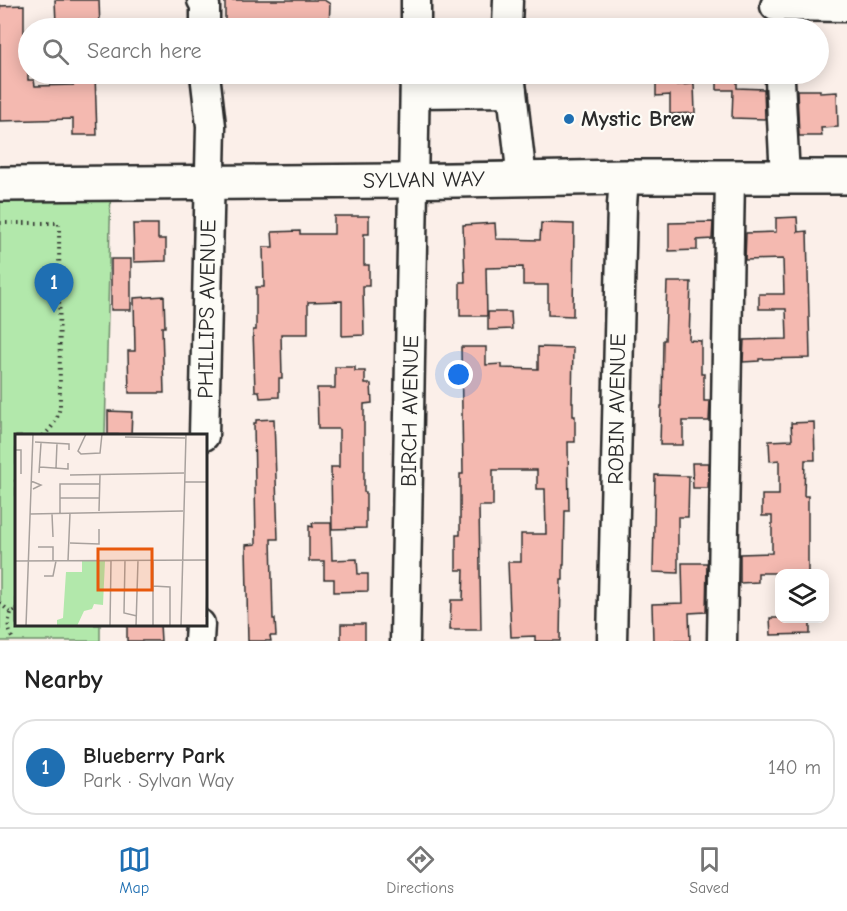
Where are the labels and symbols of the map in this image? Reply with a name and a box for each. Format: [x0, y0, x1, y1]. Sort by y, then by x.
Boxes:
place label: Mystic Brew [581, 106, 695, 132]
marker: Mystic Brew [562, 112, 576, 126]
street label: SYLVAN WAY [363, 166, 485, 194]
street label: PHILLIPS AVENUE [192, 219, 222, 399]
pin: 1 [34, 264, 74, 313]
street label: ROBIN AVENUE [603, 333, 631, 485]
street label: BIRCH AVENUE [396, 335, 424, 487]
your location [444, 360, 473, 389]
inset map [15, 434, 207, 626]

